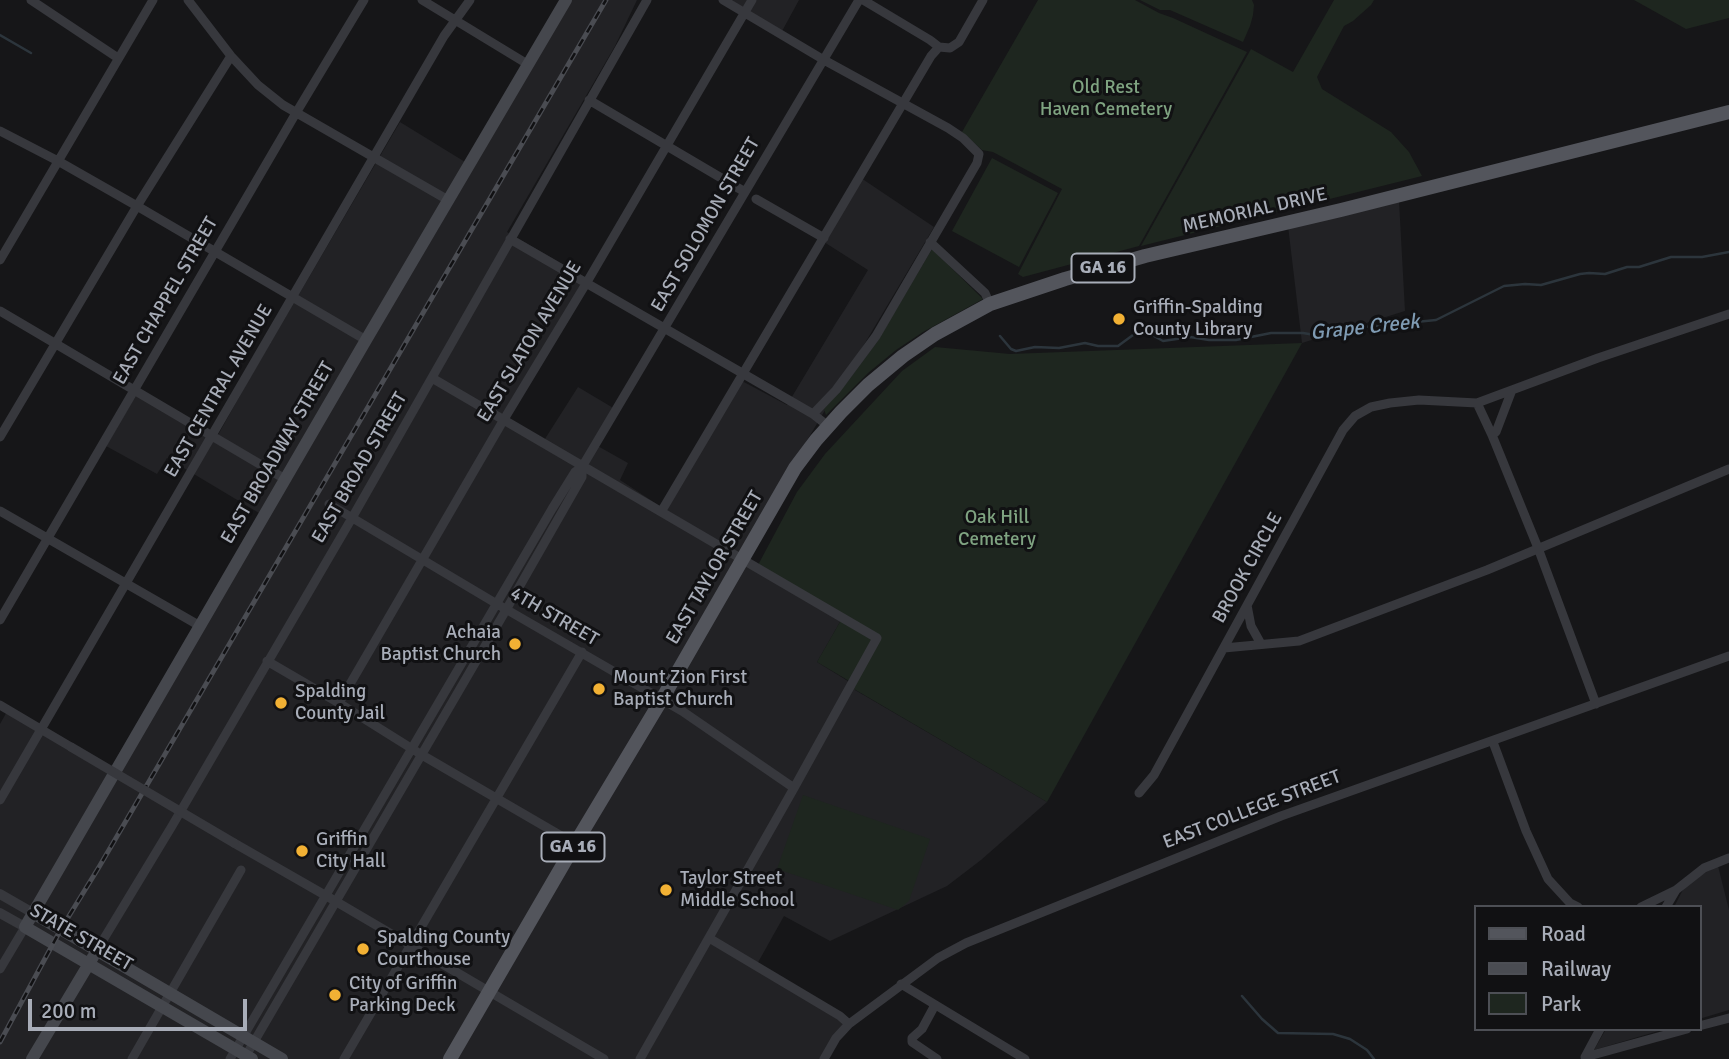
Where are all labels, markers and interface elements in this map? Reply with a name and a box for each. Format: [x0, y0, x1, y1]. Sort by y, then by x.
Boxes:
park label: Old Rest Haven Cemetery [1040, 77, 1172, 121]
street label: EAST SOLOMON STREET [647, 134, 765, 316]
street label: MEMORIAL DRIVE [1181, 183, 1329, 239]
street label: EAST CHAPPEL STREET [109, 213, 223, 389]
road number: GA 16 [1072, 254, 1134, 282]
street label: EAST SLATON AVENUE [473, 257, 587, 427]
place label: Griffin-Spalding County Library [1133, 297, 1263, 341]
street label: EAST CENTRAL AVENUE [160, 300, 278, 482]
water label: Grape Creek [1309, 310, 1421, 346]
marker: Griffin-Spalding County Library [1111, 311, 1127, 327]
street label: EAST BROADWAY STREET [217, 358, 339, 548]
street label: EAST BROAD STREET [307, 388, 413, 548]
street label: EAST TAYLOR STREET [662, 487, 768, 649]
park label: Oak Hill Cemetery [958, 507, 1036, 551]
street label: BROOK CIRCLE [1208, 509, 1288, 627]
street label: 4TH STREET [506, 583, 602, 651]
place label: Achaia Baptist Church [381, 622, 501, 666]
marker: Achaia Baptist Church [507, 636, 523, 652]
place label: Mount Zion First Baptist Church [613, 667, 747, 711]
place label: Spalding County Jail [295, 681, 385, 725]
marker: Mount Zion First Baptist Church [591, 681, 607, 697]
marker: Spalding County Jail [273, 695, 289, 711]
street label: EAST COLLEGE STREET [1160, 766, 1344, 854]
place label: Griffin City Hall [316, 829, 386, 873]
road number: GA 16 [542, 832, 604, 862]
marker: Griffin City Hall [294, 843, 310, 859]
place label: Taylor Street Middle School [680, 868, 795, 912]
marker: Taylor Street Middle School [658, 882, 674, 898]
street label: STATE STREET [26, 899, 136, 977]
legend [1474, 905, 1701, 1031]
text: Road [1541, 921, 1586, 947]
place label: Spalding County Courthouse [377, 927, 510, 971]
marker: Spalding County Courthouse [355, 941, 371, 957]
text: Railway [1541, 956, 1611, 982]
place label: City of Griffin Parking Deck [349, 973, 457, 1017]
scale bar [32, 986, 250, 1030]
marker: City of Griffin Parking Deck [327, 987, 343, 1003]
text: Park [1541, 991, 1581, 1017]
text: 200 m [41, 998, 96, 1024]

